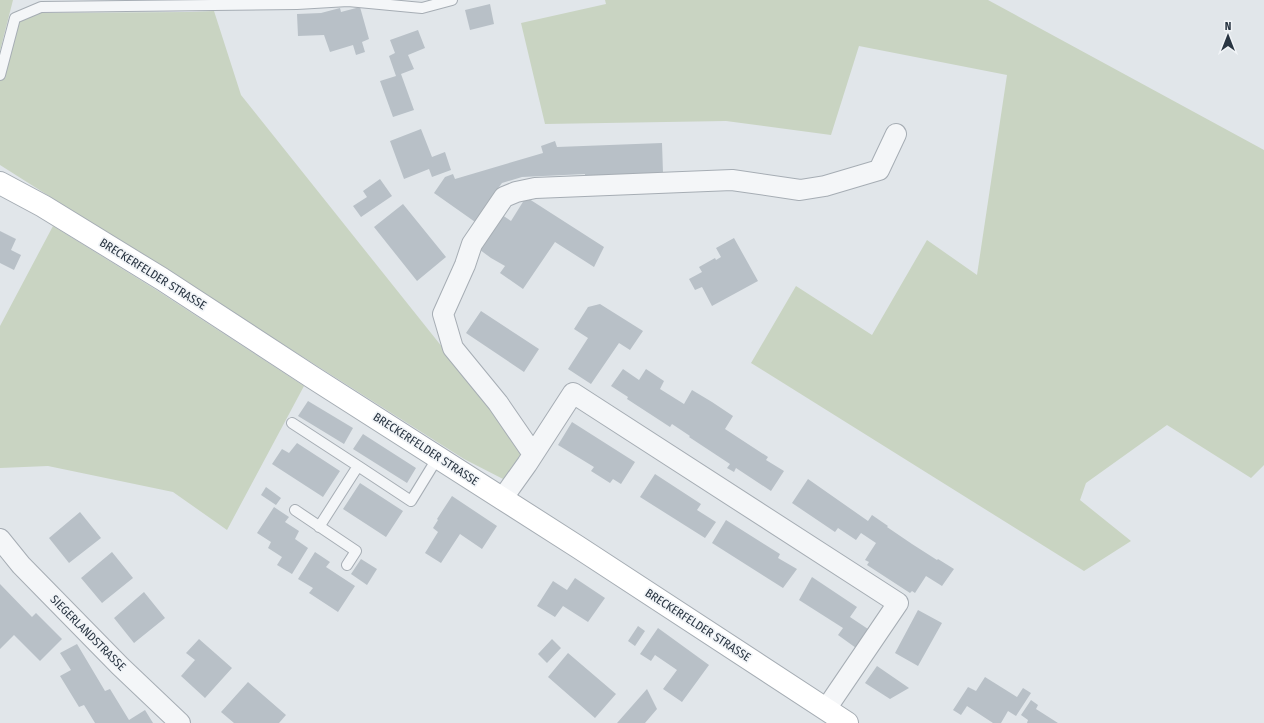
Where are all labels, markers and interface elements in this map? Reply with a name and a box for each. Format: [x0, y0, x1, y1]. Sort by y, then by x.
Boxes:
north arrow [1208, 16, 1248, 56]
text: N [1225, 20, 1231, 33]
street label: BRECKERFELDER STRASSE [97, 236, 209, 313]
street label: BRECKERFELDER STRASSE [371, 410, 482, 489]
street label: BRECKERFELDER STRASSE [643, 586, 754, 665]
street label: SIEGERLANDSTRASSE [47, 592, 129, 674]

